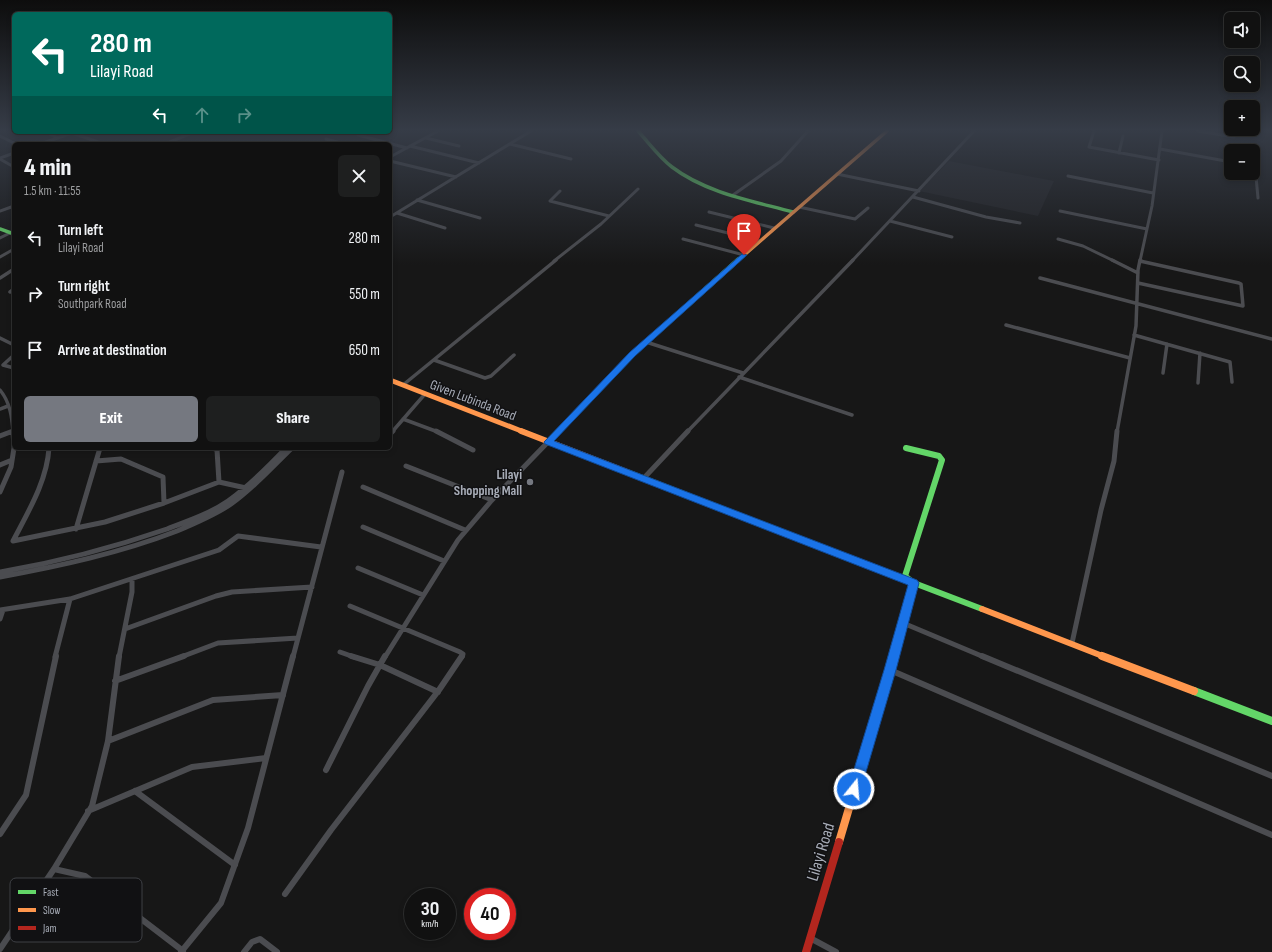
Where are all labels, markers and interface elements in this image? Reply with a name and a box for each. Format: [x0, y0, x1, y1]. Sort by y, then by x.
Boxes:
map controls [1224, 12, 1260, 180]
button: sound [1224, 12, 1260, 48]
text: 280 m [90, 27, 152, 60]
icon: left [24, 28, 76, 80]
button: search [1224, 56, 1260, 92]
text: Lilayi Road [90, 61, 153, 82]
button: + [1224, 100, 1260, 136]
icon: left [149, 104, 171, 126]
icon: ahead [191, 104, 213, 126]
icon: right [233, 104, 255, 126]
button: − [1224, 144, 1260, 180]
text: 4 min [24, 153, 71, 182]
button: close [338, 155, 380, 197]
text: 1.5 km · 11:55 [24, 183, 81, 199]
pin [727, 214, 761, 255]
icon: arrive [733, 220, 755, 242]
text: Turn left [58, 221, 103, 240]
icon: left [24, 227, 46, 249]
text: 280 m [349, 229, 380, 248]
text: Lilayi Road [58, 240, 104, 256]
text: Turn right [58, 277, 110, 296]
icon: right [24, 283, 46, 305]
text: 550 m [349, 285, 380, 304]
text: Southpark Road [58, 296, 127, 312]
icon: arrive [24, 339, 46, 361]
text: Arrive at destination [58, 341, 167, 360]
text: 650 m [349, 341, 380, 360]
street label: Given Lubinda Road [427, 376, 519, 424]
button: Exit [24, 396, 198, 442]
button: Share [206, 396, 380, 442]
place label: Lilayi Shopping Mall [454, 466, 522, 499]
marker: Lilayi Shopping Mall [525, 477, 535, 487]
position arrow [833, 768, 875, 810]
street label: Lilayi Road [803, 820, 839, 884]
legend [10, 878, 142, 942]
text: Fast [43, 886, 59, 899]
speed limit sign: 40 [464, 888, 516, 940]
text: 30 [421, 897, 439, 921]
text: Slow [43, 904, 60, 917]
text: km/h [421, 918, 439, 930]
text: Jam [42, 922, 57, 935]

